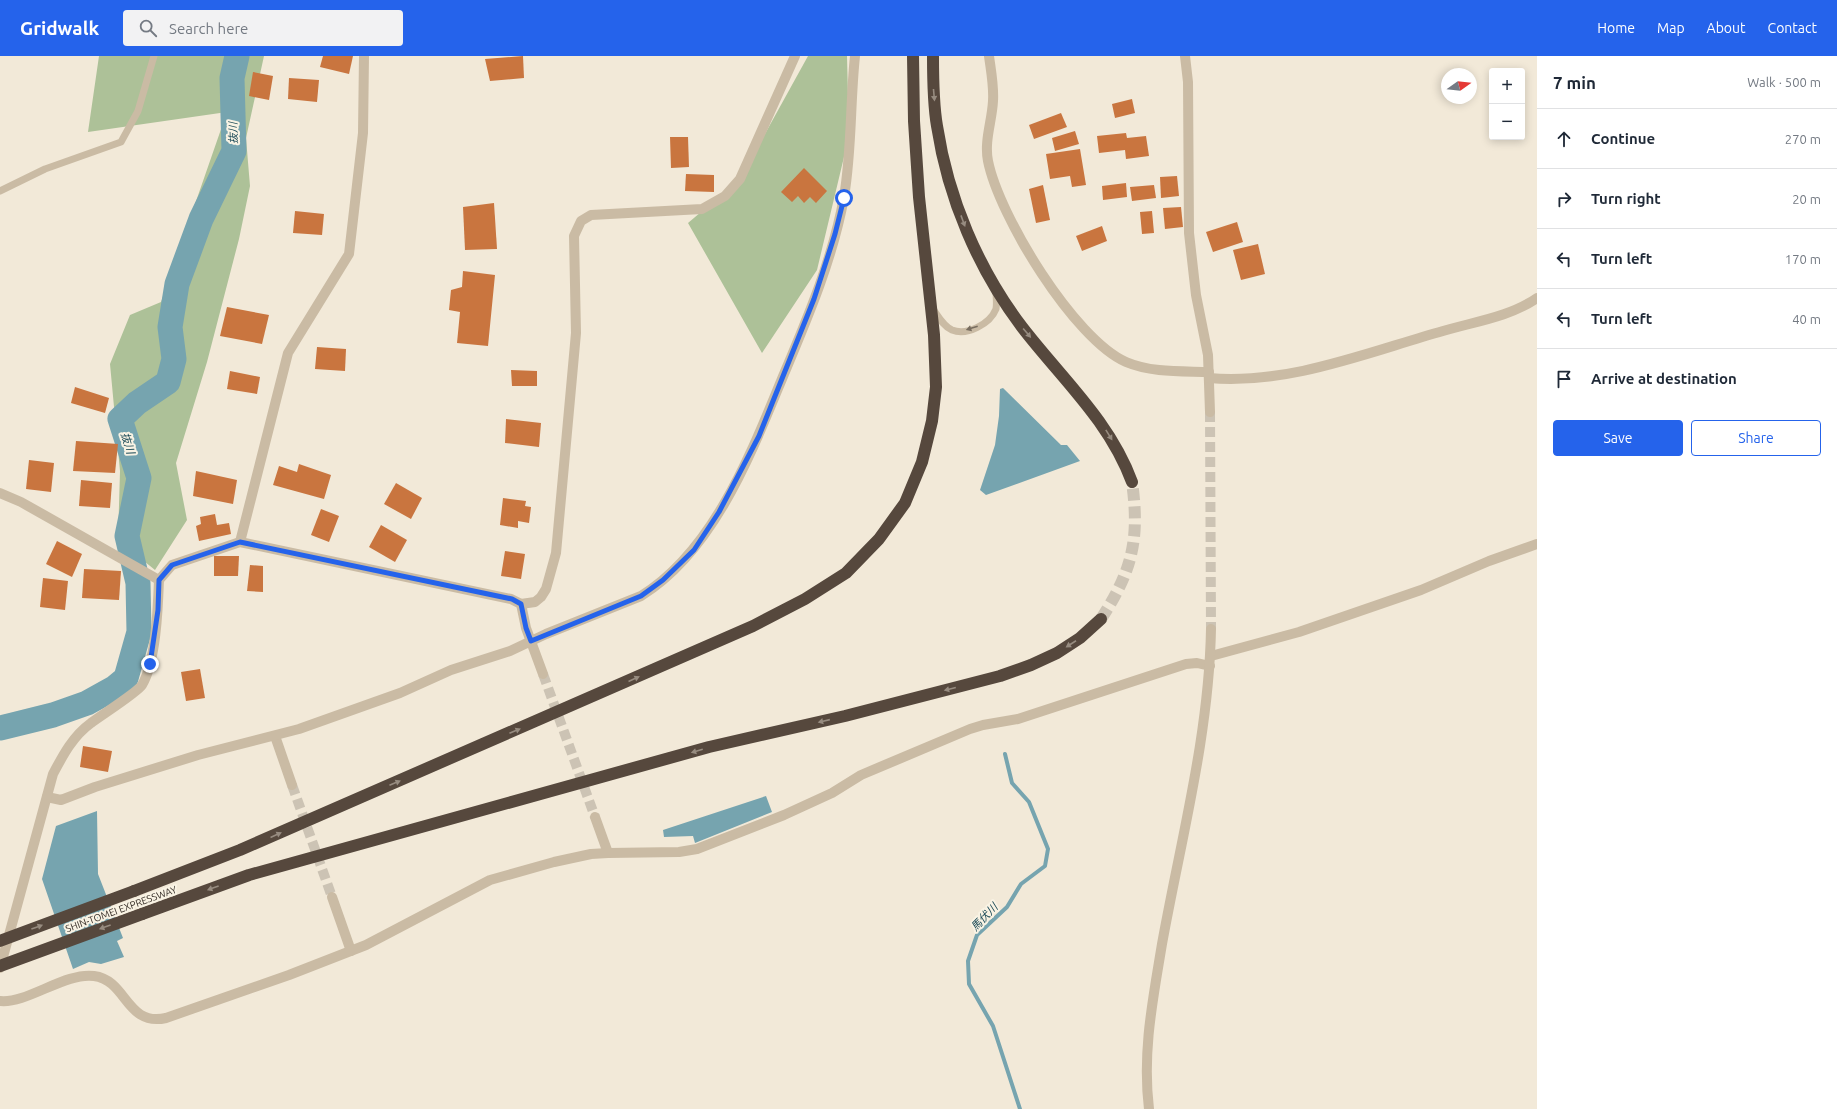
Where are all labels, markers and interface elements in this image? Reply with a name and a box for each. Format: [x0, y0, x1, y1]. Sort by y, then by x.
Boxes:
search box [123, 10, 403, 46]
text: Gridwalk [20, 17, 99, 39]
icon: search [137, 17, 159, 39]
text: Search here [169, 20, 248, 37]
text: Home [1597, 20, 1635, 36]
text: Map [1657, 20, 1685, 36]
text: About [1707, 20, 1746, 36]
text: Contact [1768, 20, 1817, 36]
north arrow [1441, 68, 1477, 104]
map controls [1489, 68, 1525, 140]
button: + [1489, 68, 1525, 104]
text: 7 min [1553, 73, 1596, 92]
text: Walk · 500 m [1747, 75, 1821, 89]
one-way arrow [931, 89, 937, 101]
button: − [1489, 104, 1525, 140]
water label: 抜川 [227, 121, 239, 144]
icon: ahead [1553, 128, 1575, 150]
text: Continue [1591, 130, 1655, 147]
text: 270 m [1785, 132, 1821, 146]
icon: right [1553, 188, 1575, 210]
route start [835, 189, 853, 207]
text: Turn right [1591, 190, 1661, 207]
text: 20 m [1792, 192, 1821, 206]
one-way arrow [960, 216, 966, 228]
icon: left [1553, 248, 1575, 270]
text: Turn left [1591, 250, 1652, 267]
text: 170 m [1785, 252, 1821, 266]
icon: left [1553, 308, 1575, 330]
text: Turn left [1591, 310, 1652, 327]
text: 40 m [1792, 312, 1821, 326]
one-way arrow [965, 325, 977, 331]
one-way arrow [1023, 328, 1032, 339]
icon: arrive [1553, 368, 1575, 390]
text: Arrive at destination [1591, 370, 1737, 387]
button: Save [1553, 420, 1683, 456]
button: Share [1691, 420, 1821, 456]
one-way arrow [1105, 429, 1113, 440]
water label: 抜川 [119, 431, 137, 456]
one-way arrow [1066, 640, 1076, 648]
route end [141, 655, 159, 673]
one-way arrow [628, 676, 639, 682]
one-way arrow [944, 686, 956, 692]
one-way arrow [818, 718, 830, 724]
one-way arrow [509, 728, 520, 734]
one-way arrow [691, 748, 704, 754]
one-way arrow [390, 779, 402, 785]
one-way arrow [271, 832, 282, 838]
street label: SHIN-TOMEI EXPRESSWAY [64, 884, 178, 934]
one-way arrow [206, 885, 218, 891]
water label: 馬伏川 [968, 900, 1000, 933]
one-way arrow [31, 924, 43, 930]
one-way arrow [99, 925, 111, 931]

